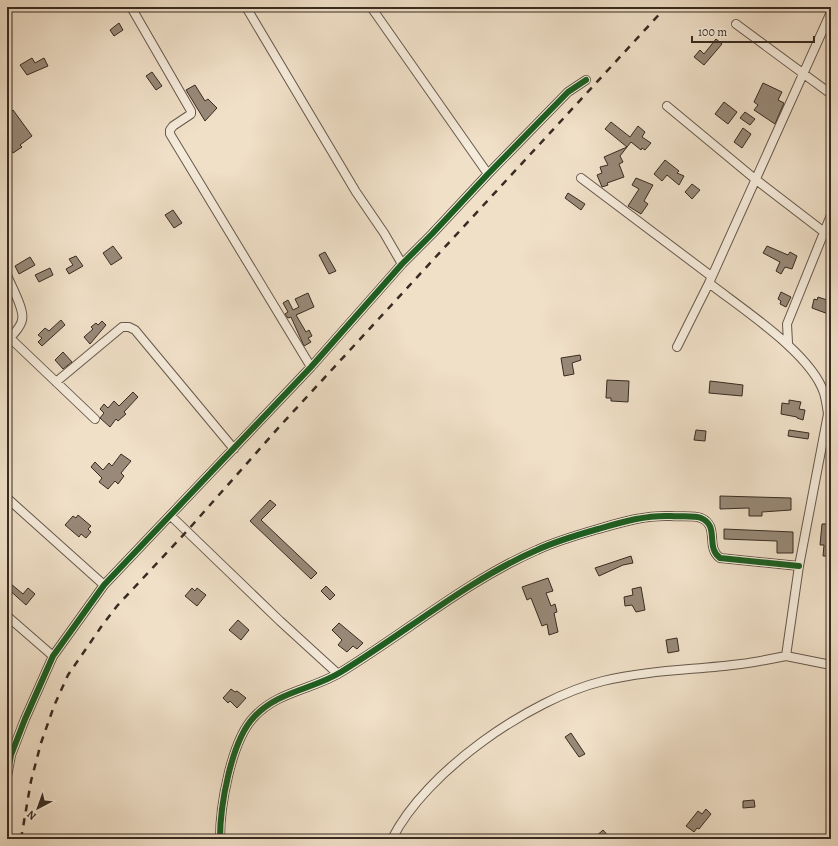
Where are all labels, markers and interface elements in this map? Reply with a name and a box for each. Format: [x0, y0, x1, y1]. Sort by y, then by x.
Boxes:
scale bar [692, 18, 814, 44]
text: 100 m [698, 24, 727, 40]
north arrow [18, 788, 58, 828]
text: N [24, 807, 40, 823]

